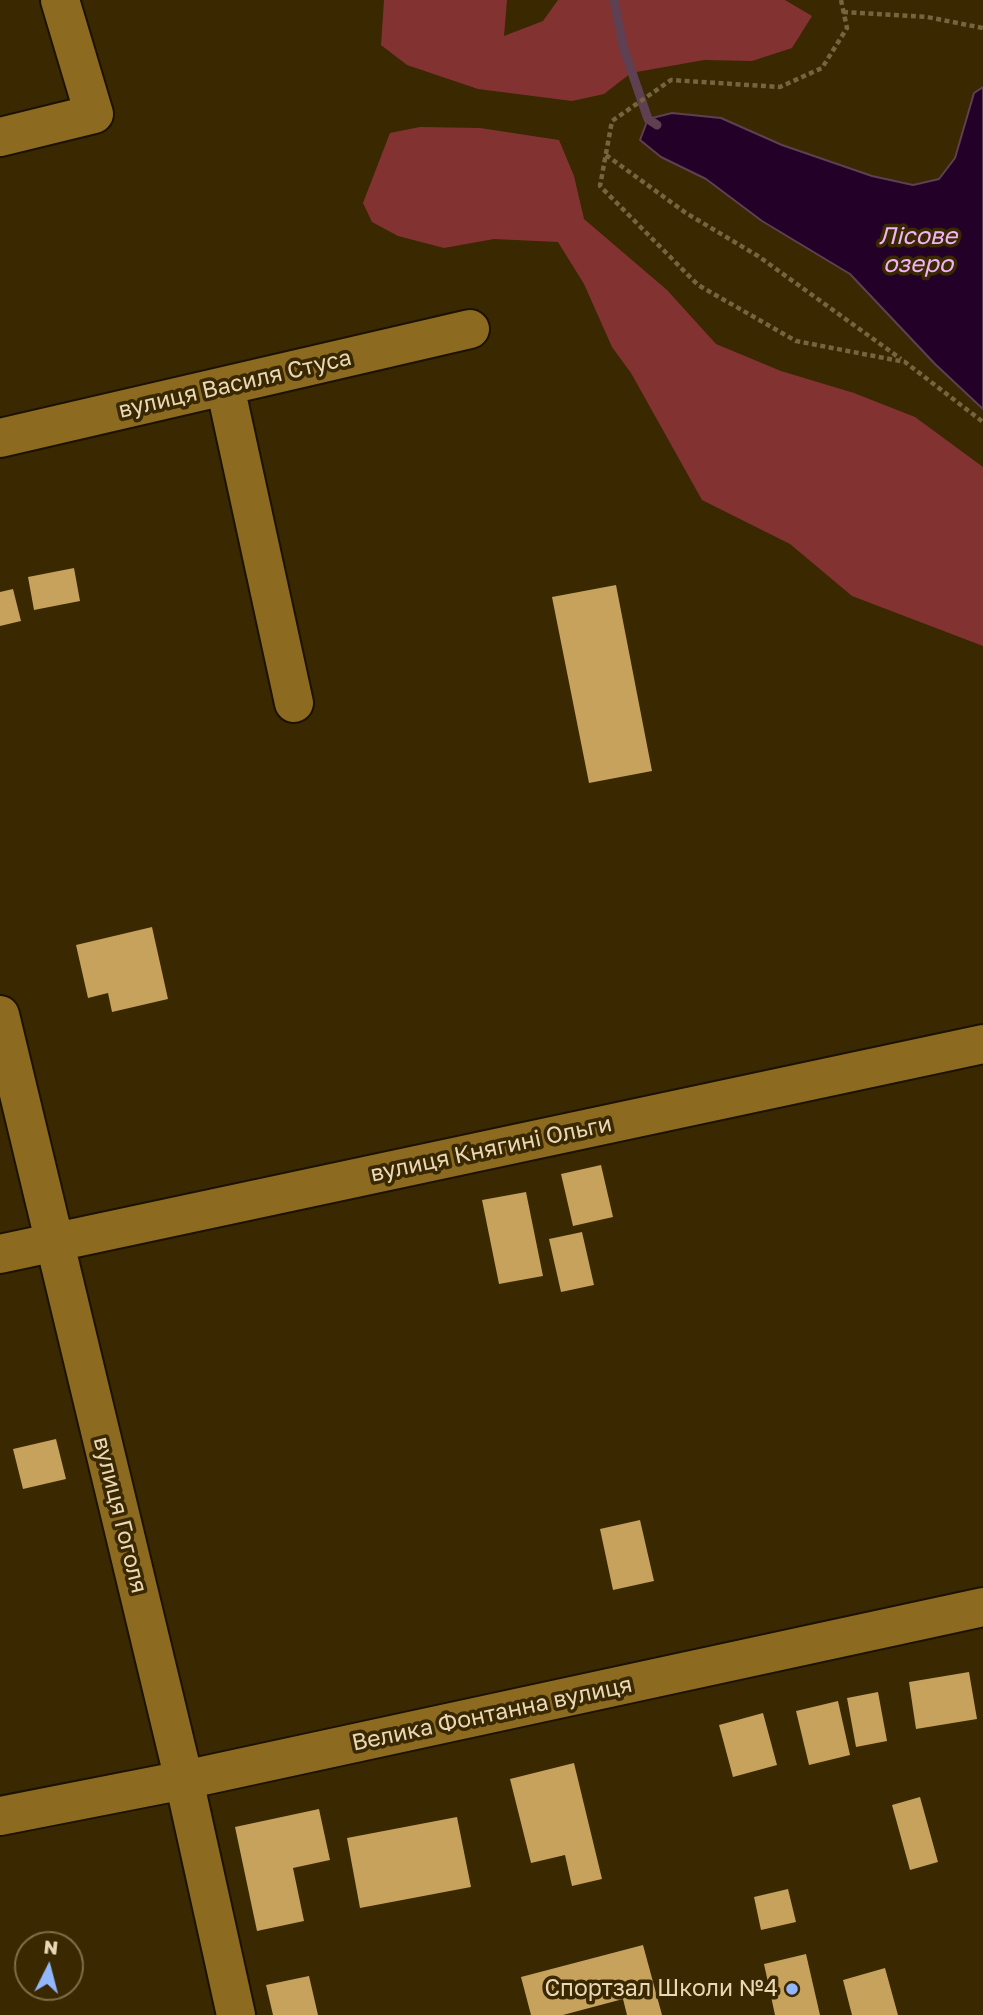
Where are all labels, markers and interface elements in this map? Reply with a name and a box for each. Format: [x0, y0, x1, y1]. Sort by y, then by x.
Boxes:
water label: Лісове озеро [879, 222, 957, 278]
street label: вулиця Василя Стуса [116, 344, 354, 424]
street label: вулиця Княгині Ольги [368, 1110, 614, 1188]
street label: вулиця Гоголя [87, 1434, 153, 1596]
street label: Велика Фонтанна вулиця [349, 1671, 635, 1757]
north arrow [14, 1931, 84, 2001]
text: N [43, 1934, 59, 1959]
place label: Спортзал Школи №4 [544, 1975, 778, 2003]
marker: Спортзал Школи №4 [784, 1981, 800, 1997]

